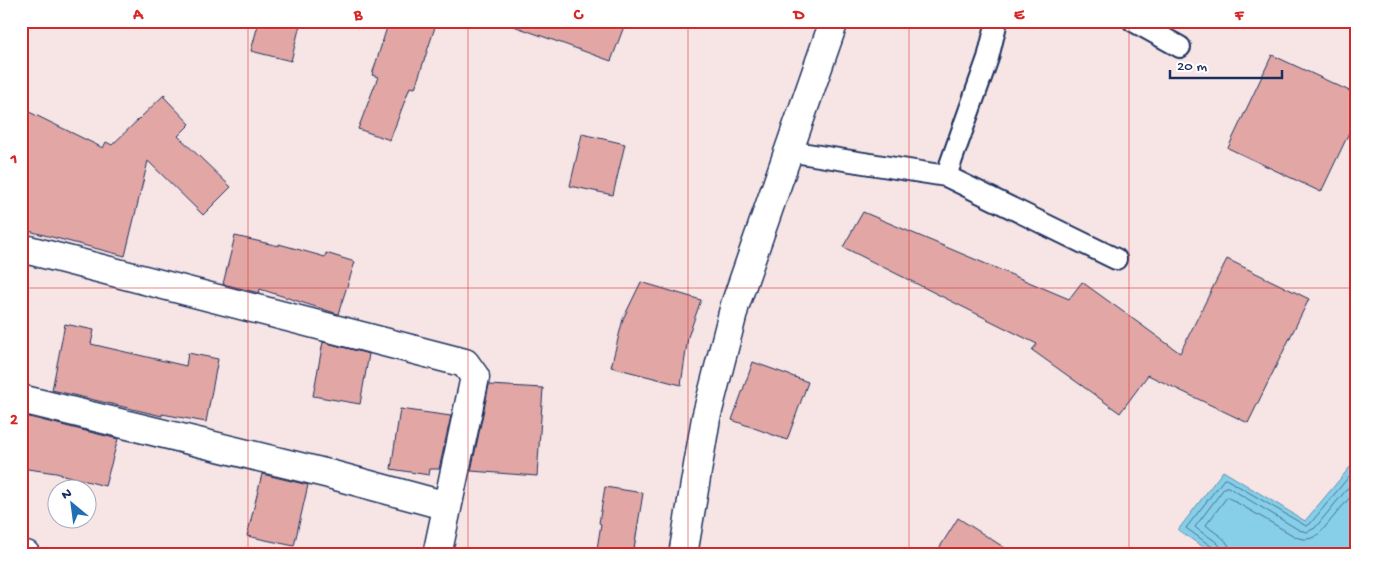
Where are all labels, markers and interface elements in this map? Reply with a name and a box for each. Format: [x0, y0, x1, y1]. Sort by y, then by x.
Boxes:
text: A [132, 7, 144, 26]
text: B [353, 7, 363, 26]
text: C [573, 7, 584, 26]
text: D [792, 7, 805, 26]
text: E [1014, 7, 1025, 26]
text: F [1234, 7, 1245, 26]
scale bar [1170, 48, 1282, 80]
text: 20 m [1177, 58, 1207, 76]
text: 1 [10, 151, 17, 170]
text: 2 [10, 412, 18, 431]
north arrow [48, 478, 98, 528]
text: N [59, 485, 75, 504]

